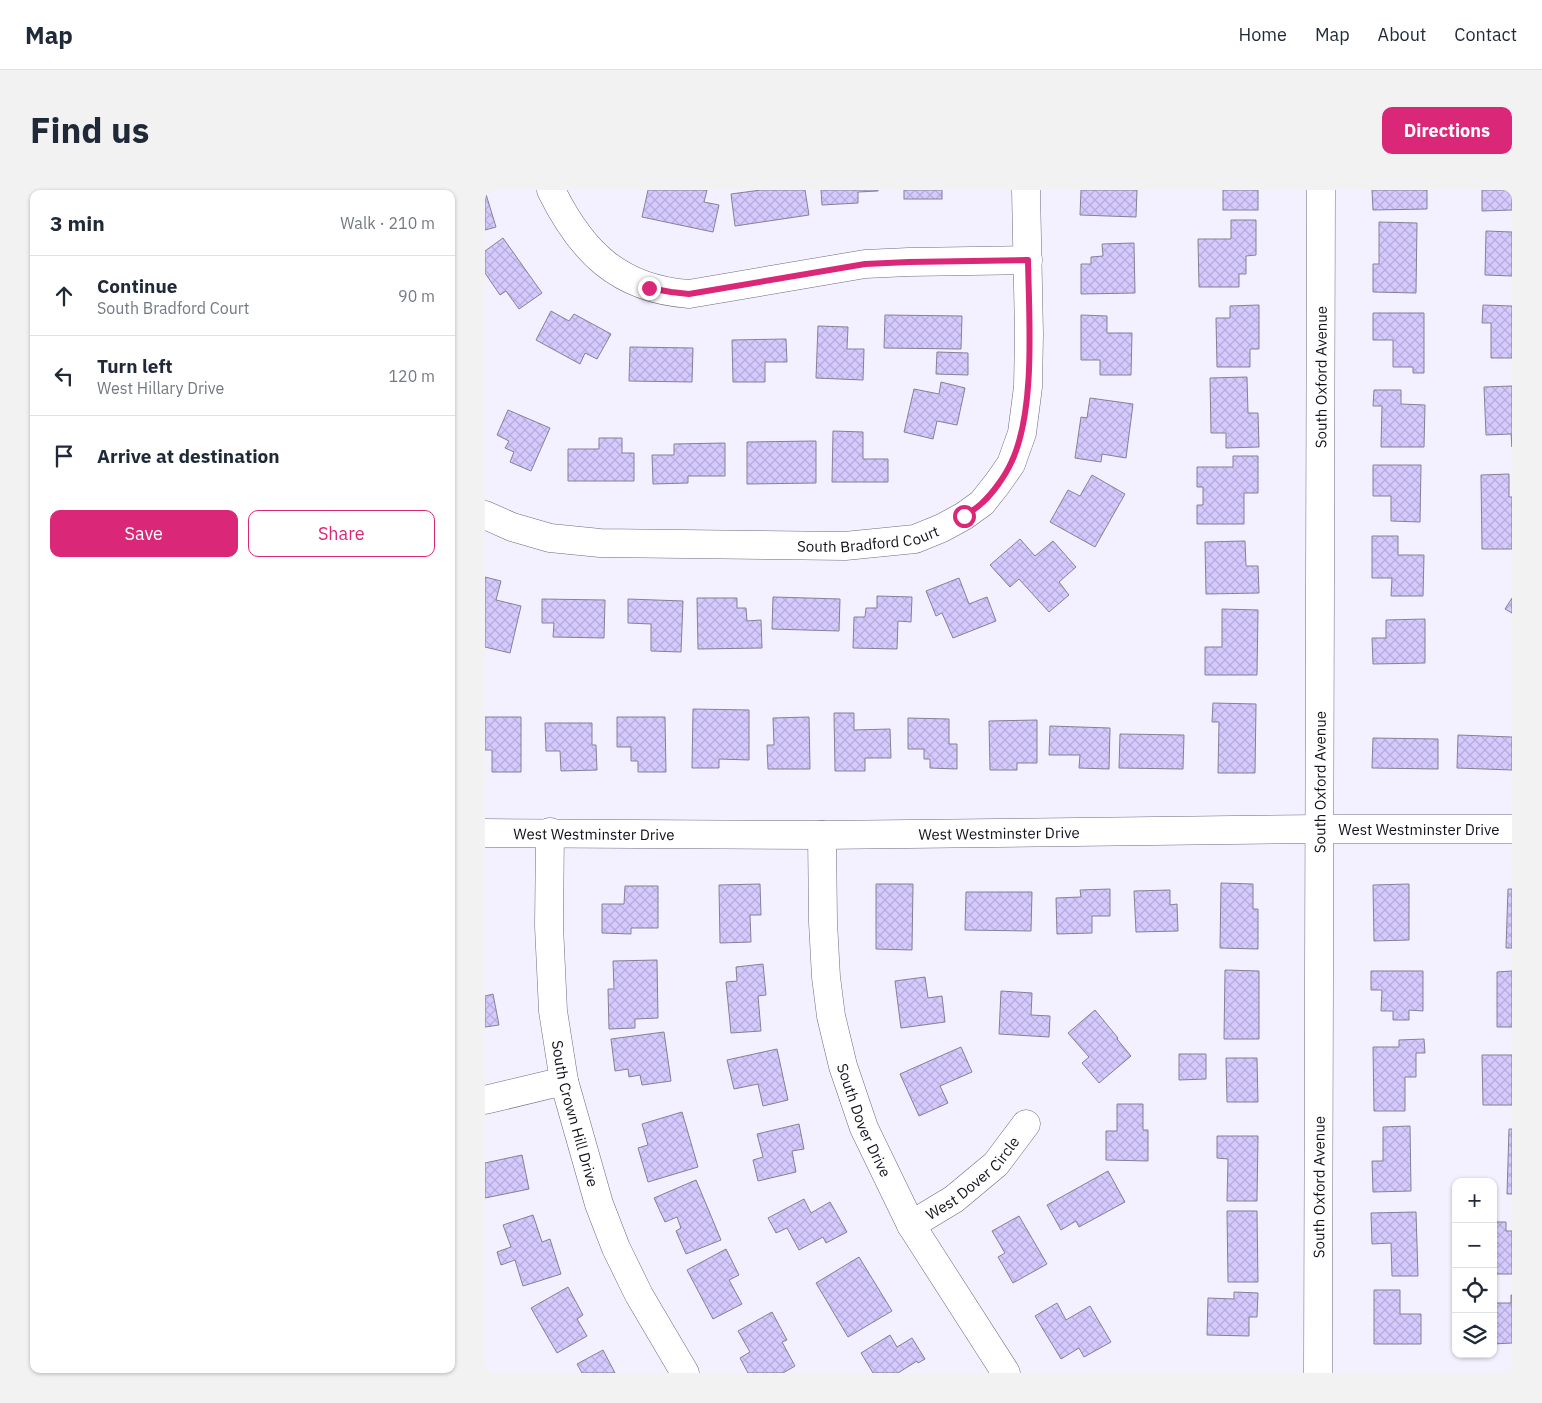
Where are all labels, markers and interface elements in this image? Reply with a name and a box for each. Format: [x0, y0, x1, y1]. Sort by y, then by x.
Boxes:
text: Map [25, 19, 73, 51]
text: Home [1239, 23, 1287, 46]
text: Map [1315, 23, 1350, 46]
text: About [1378, 23, 1426, 46]
text: Contact [1454, 23, 1517, 46]
text: Find us [30, 107, 149, 153]
button: Directions [1382, 107, 1512, 154]
text: 3 min [50, 209, 105, 237]
text: Walk · 210 m [340, 213, 435, 233]
text: Continue [97, 274, 177, 298]
route end [638, 277, 661, 300]
icon: ahead [50, 282, 78, 310]
text: 90 m [398, 286, 435, 306]
text: South Bradford Court [97, 298, 249, 318]
street label: South Oxford Avenue [1311, 306, 1330, 448]
text: Turn left [97, 354, 173, 378]
icon: left [50, 362, 78, 390]
text: 120 m [388, 366, 435, 386]
text: West Hillary Drive [97, 378, 224, 398]
icon: arrive [50, 442, 78, 470]
text: Arrive at destination [97, 444, 280, 468]
route start [953, 505, 976, 528]
button: Save [50, 510, 238, 557]
button: Share [248, 510, 435, 557]
street label: South Bradford Court [797, 521, 942, 556]
street label: South Oxford Avenue [1310, 711, 1329, 853]
street label: West Westminster Drive [1338, 820, 1500, 839]
street label: West Westminster Drive [918, 822, 1080, 843]
street label: West Westminster Drive [513, 824, 675, 844]
street label: South Crown Hill Drive [548, 1039, 603, 1189]
street label: South Dover Drive [833, 1061, 896, 1180]
street label: South Oxford Avenue [1309, 1116, 1328, 1258]
street label: West Dover Circle [922, 1132, 1023, 1223]
map controls [1452, 1178, 1497, 1358]
button: + [1452, 1178, 1497, 1223]
button: − [1452, 1223, 1497, 1268]
button: locate [1452, 1268, 1497, 1313]
button: layers [1452, 1313, 1497, 1358]

